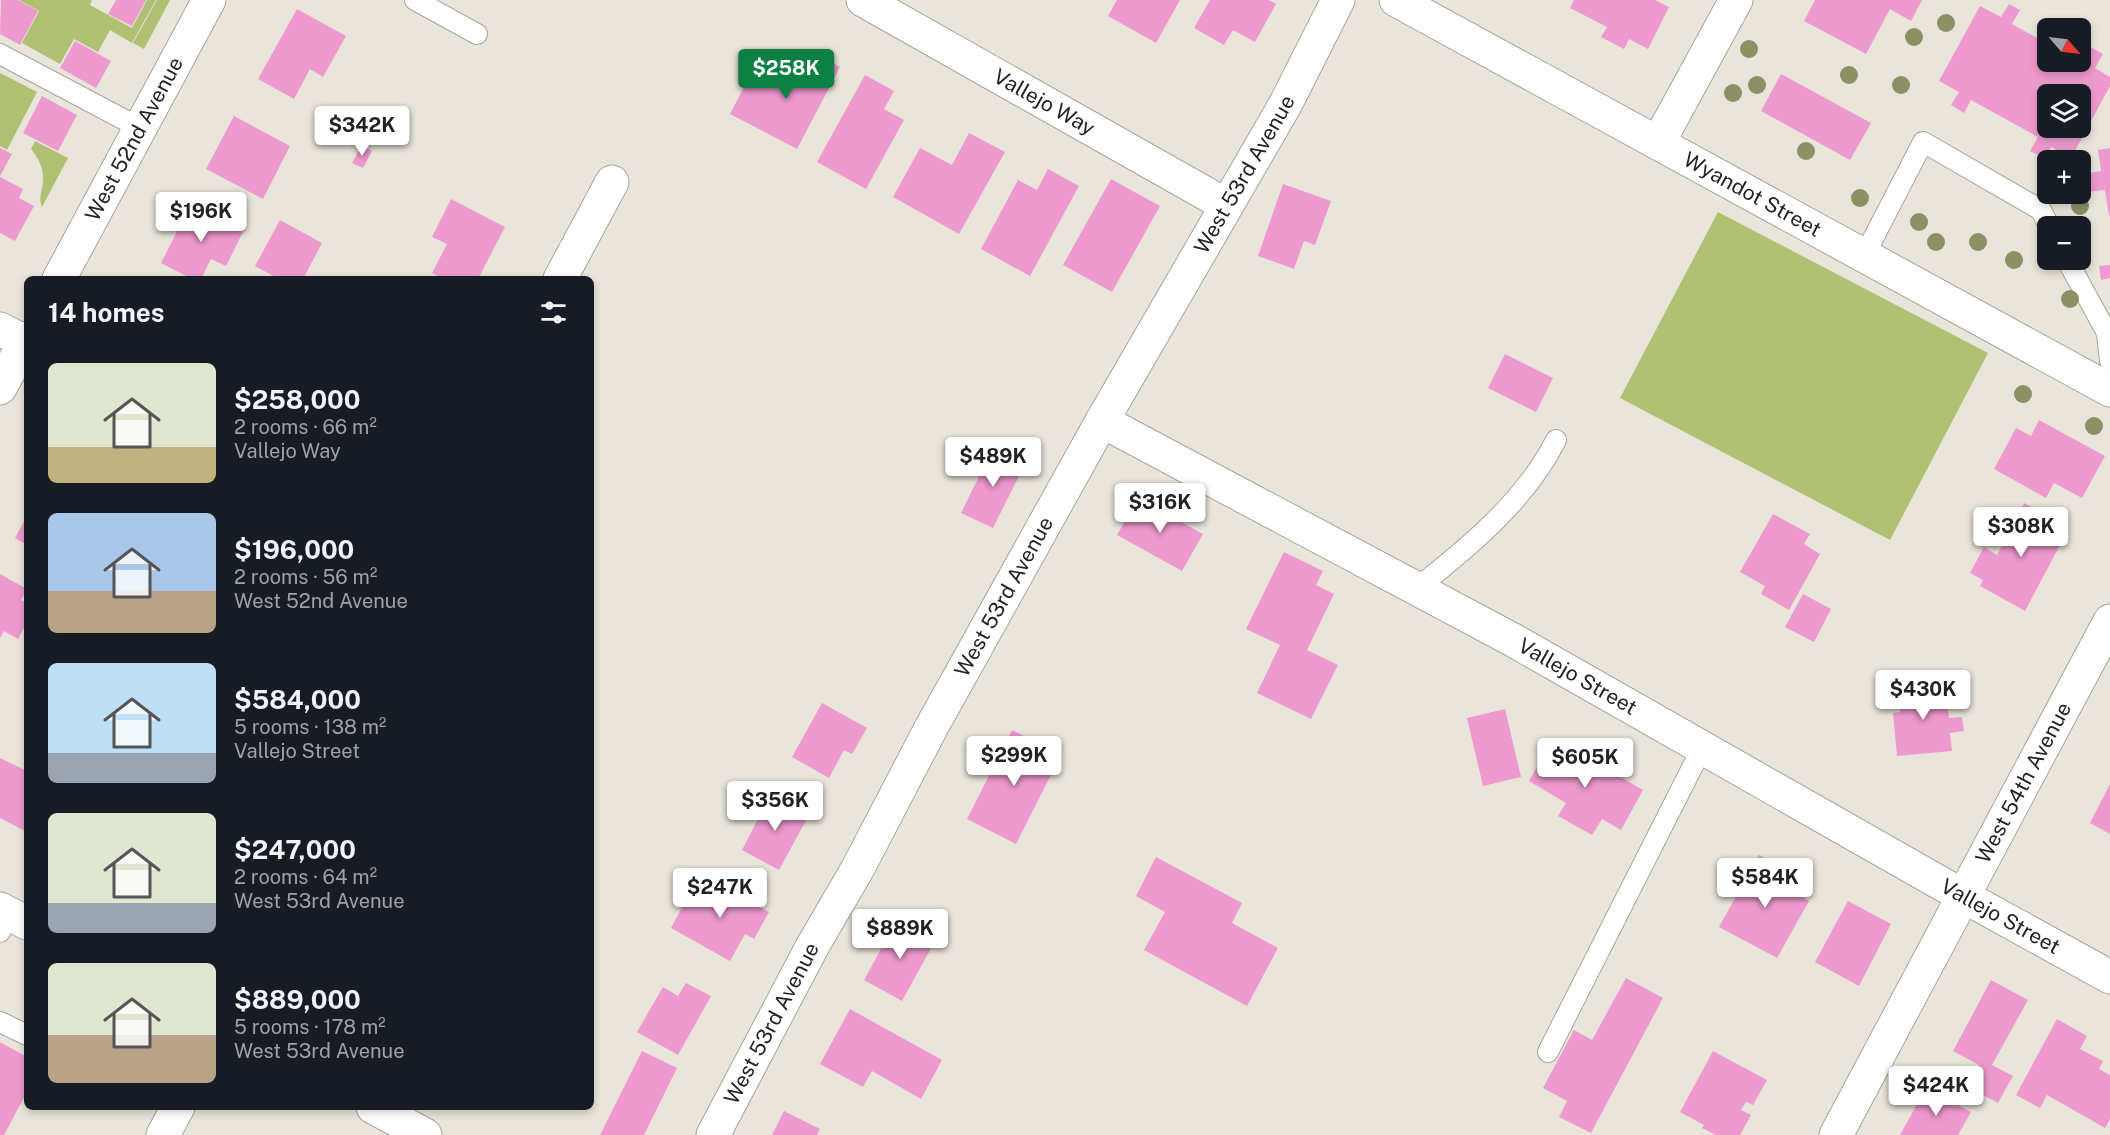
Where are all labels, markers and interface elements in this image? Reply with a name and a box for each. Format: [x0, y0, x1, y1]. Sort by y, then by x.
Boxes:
north arrow [2037, 18, 2091, 72]
map controls [2037, 18, 2091, 270]
pin: $258K [744, 49, 828, 100]
street label: West 52nd Avenue [80, 52, 188, 225]
text: $258K [752, 56, 820, 80]
street label: Vallejo Way [989, 63, 1099, 140]
button: layers [2037, 84, 2091, 138]
street label: West 53rd Avenue [1189, 91, 1300, 258]
pin: $342K [320, 106, 404, 157]
text: $342K [328, 113, 396, 137]
street label: Wyandot Street [1679, 146, 1826, 242]
button: + [2037, 150, 2091, 204]
pin: $196K [159, 192, 243, 243]
text: $196K [170, 199, 232, 223]
button: − [2037, 216, 2091, 270]
icon: filters [537, 296, 570, 329]
text: 14 homes [48, 297, 164, 328]
text: $258,000 [234, 384, 361, 415]
icon: home [96, 387, 168, 459]
text: 2 rooms · 66 m² [234, 415, 377, 439]
pin: $489K [951, 437, 1035, 488]
text: Vallejo Way [234, 439, 341, 463]
text: $489K [959, 444, 1027, 468]
pin: $316K [1118, 483, 1202, 534]
text: $316K [1128, 490, 1192, 514]
pin: $308K [1979, 507, 2063, 558]
street label: West 53rd Avenue [949, 512, 1058, 681]
text: $308K [1987, 514, 2055, 538]
text: $196,000 [234, 534, 354, 565]
icon: home [96, 537, 168, 609]
text: 2 rooms · 56 m² [234, 565, 377, 589]
text: West 52nd Avenue [234, 589, 408, 613]
street label: Vallejo Street [1514, 633, 1642, 720]
pin: $430K [1881, 670, 1965, 721]
text: $430K [1889, 677, 1957, 701]
text: $584,000 [234, 684, 361, 715]
icon: home [96, 687, 168, 759]
street label: West 54th Avenue [1970, 698, 2076, 867]
text: 5 rooms · 138 m² [234, 715, 386, 739]
pin: $299K [972, 736, 1056, 787]
pin: $605K [1543, 738, 1627, 789]
text: Vallejo Street [234, 739, 360, 763]
text: $299K [981, 743, 1047, 767]
text: $605K [1551, 745, 1619, 769]
pin: $356K [733, 781, 817, 832]
text: $356K [741, 788, 809, 812]
text: $247,000 [234, 834, 356, 865]
icon: home [96, 837, 168, 909]
pin: $584K [1723, 858, 1807, 909]
text: 2 rooms · 64 m² [234, 865, 377, 889]
text: $584K [1731, 865, 1799, 889]
pin: $247K [678, 868, 762, 919]
street label: Vallejo Street [1937, 873, 2065, 959]
text: $247K [687, 875, 753, 899]
text: West 53rd Avenue [234, 889, 405, 913]
pin: $889K [858, 909, 942, 960]
text: $889K [866, 916, 934, 940]
street label: West 53rd Avenue [718, 938, 824, 1108]
text: $889,000 [234, 984, 361, 1015]
icon: home [96, 987, 168, 1059]
text: 5 rooms · 178 m² [234, 1015, 386, 1039]
text: West 53rd Avenue [234, 1039, 405, 1063]
pin: $424K [1894, 1066, 1978, 1117]
text: $424K [1903, 1073, 1969, 1097]

